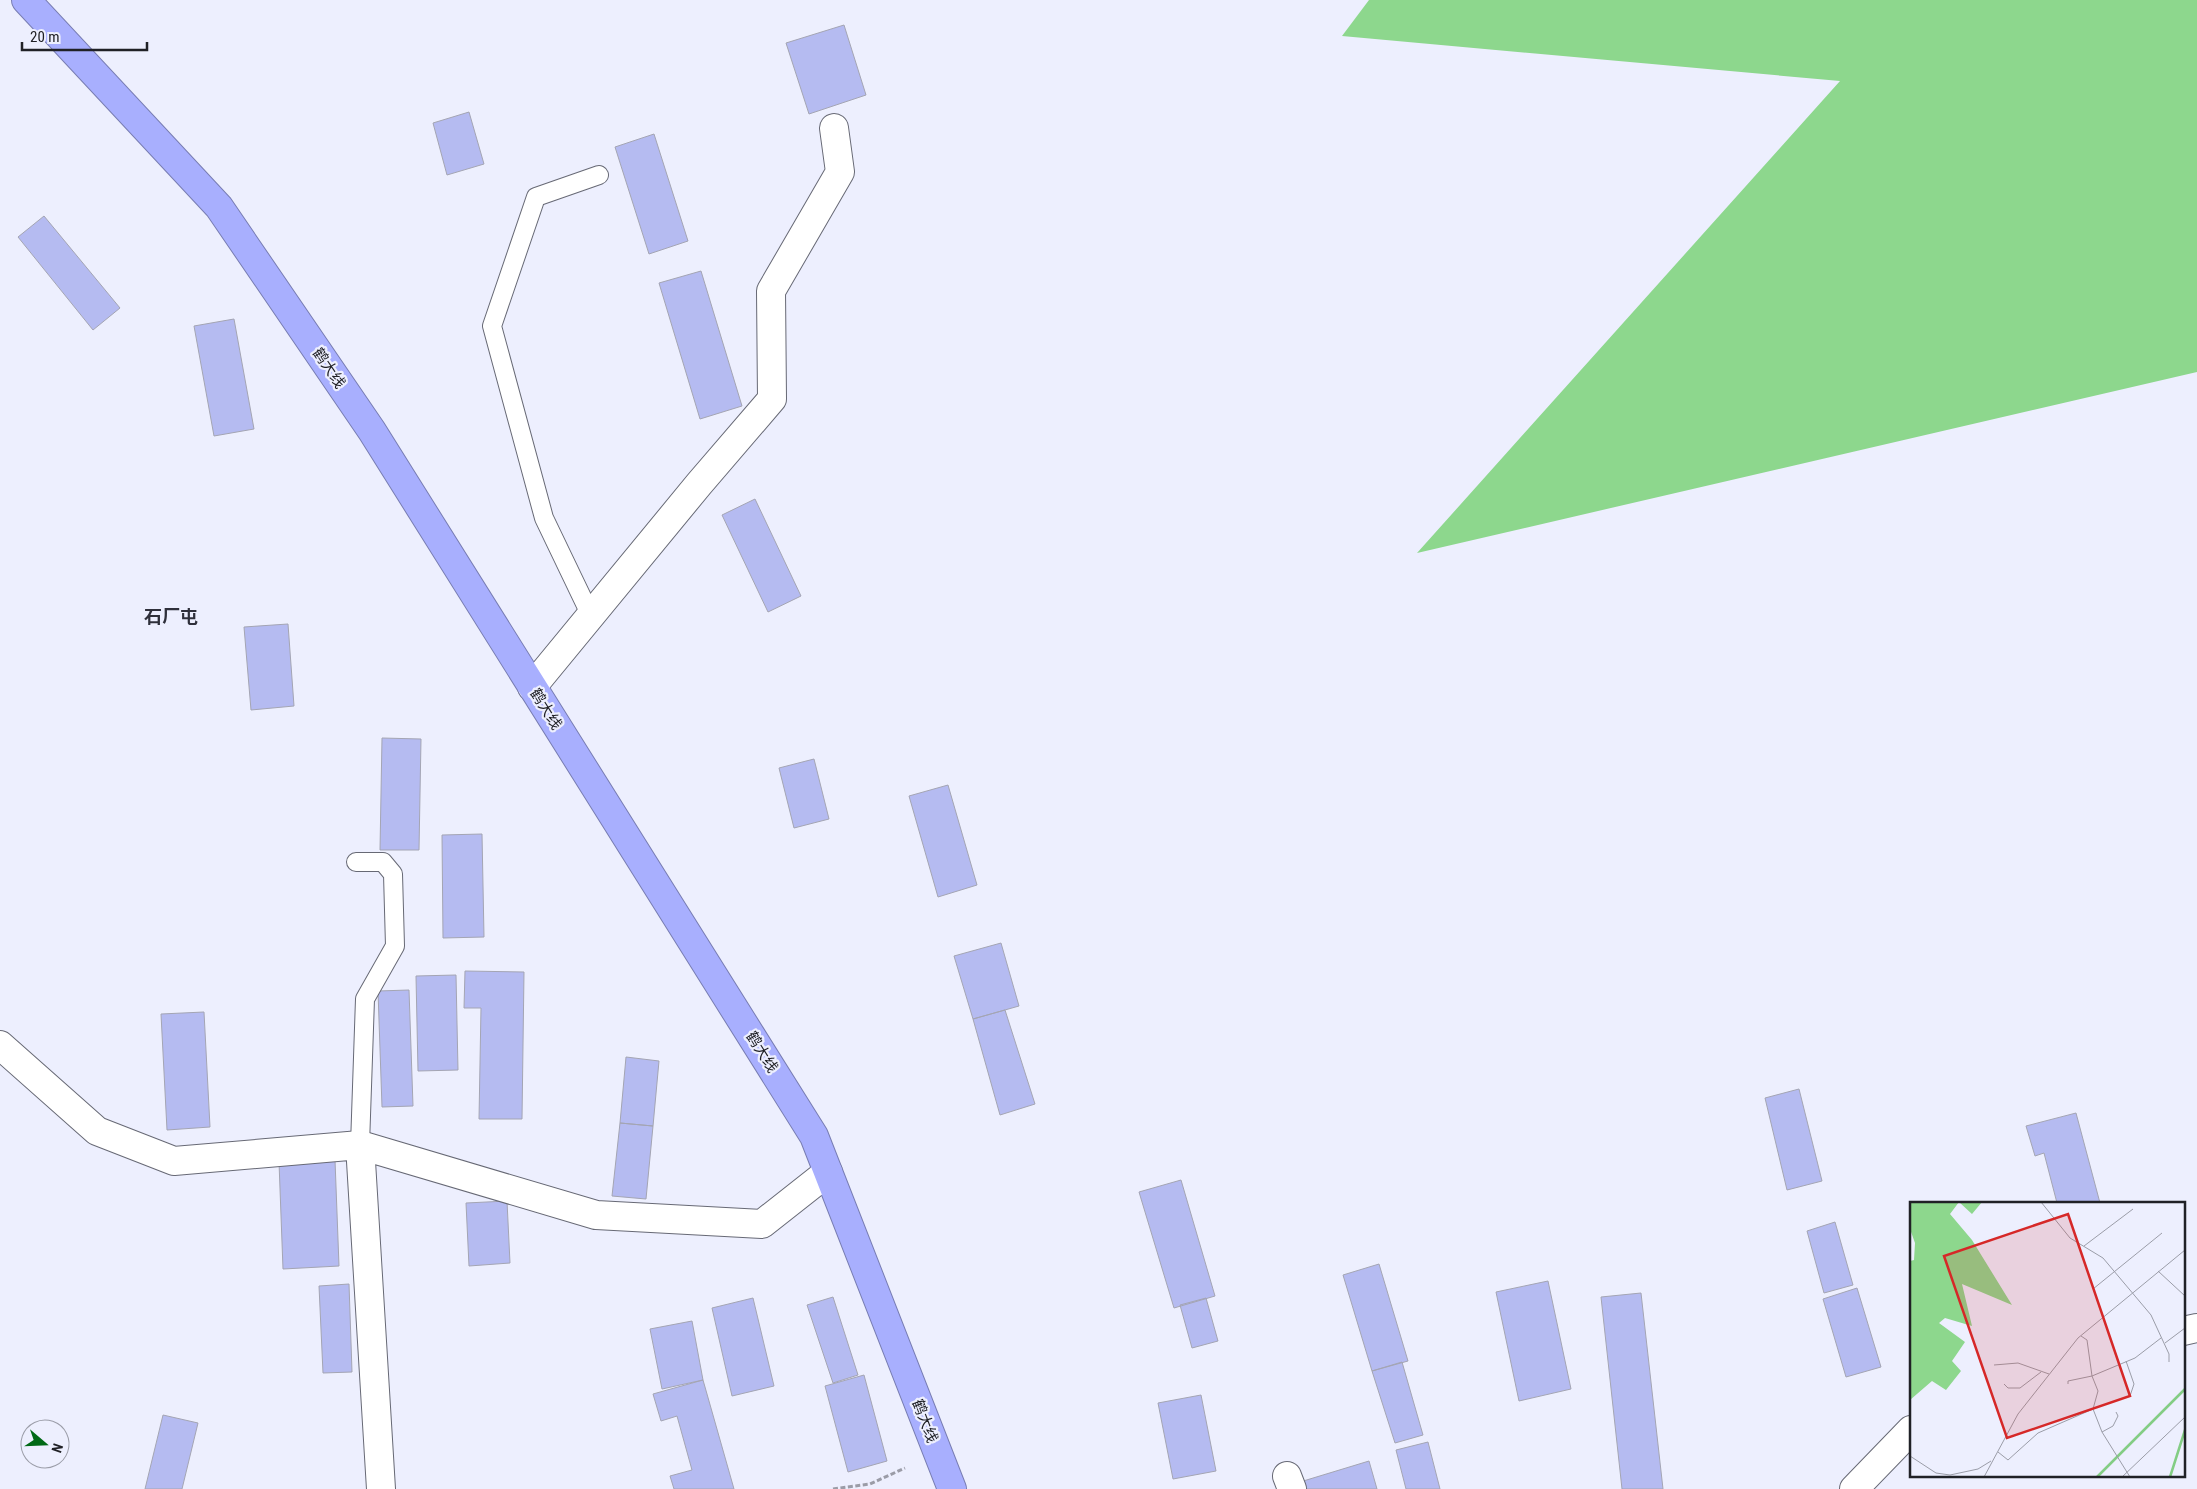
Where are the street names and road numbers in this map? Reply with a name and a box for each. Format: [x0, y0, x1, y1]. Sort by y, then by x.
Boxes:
street label: 鹤大线 [309, 344, 349, 392]
street label: 鹤大线 [526, 685, 566, 733]
street label: 鹤大线 [742, 1028, 782, 1076]
street label: 鹤大线 [909, 1397, 941, 1445]

